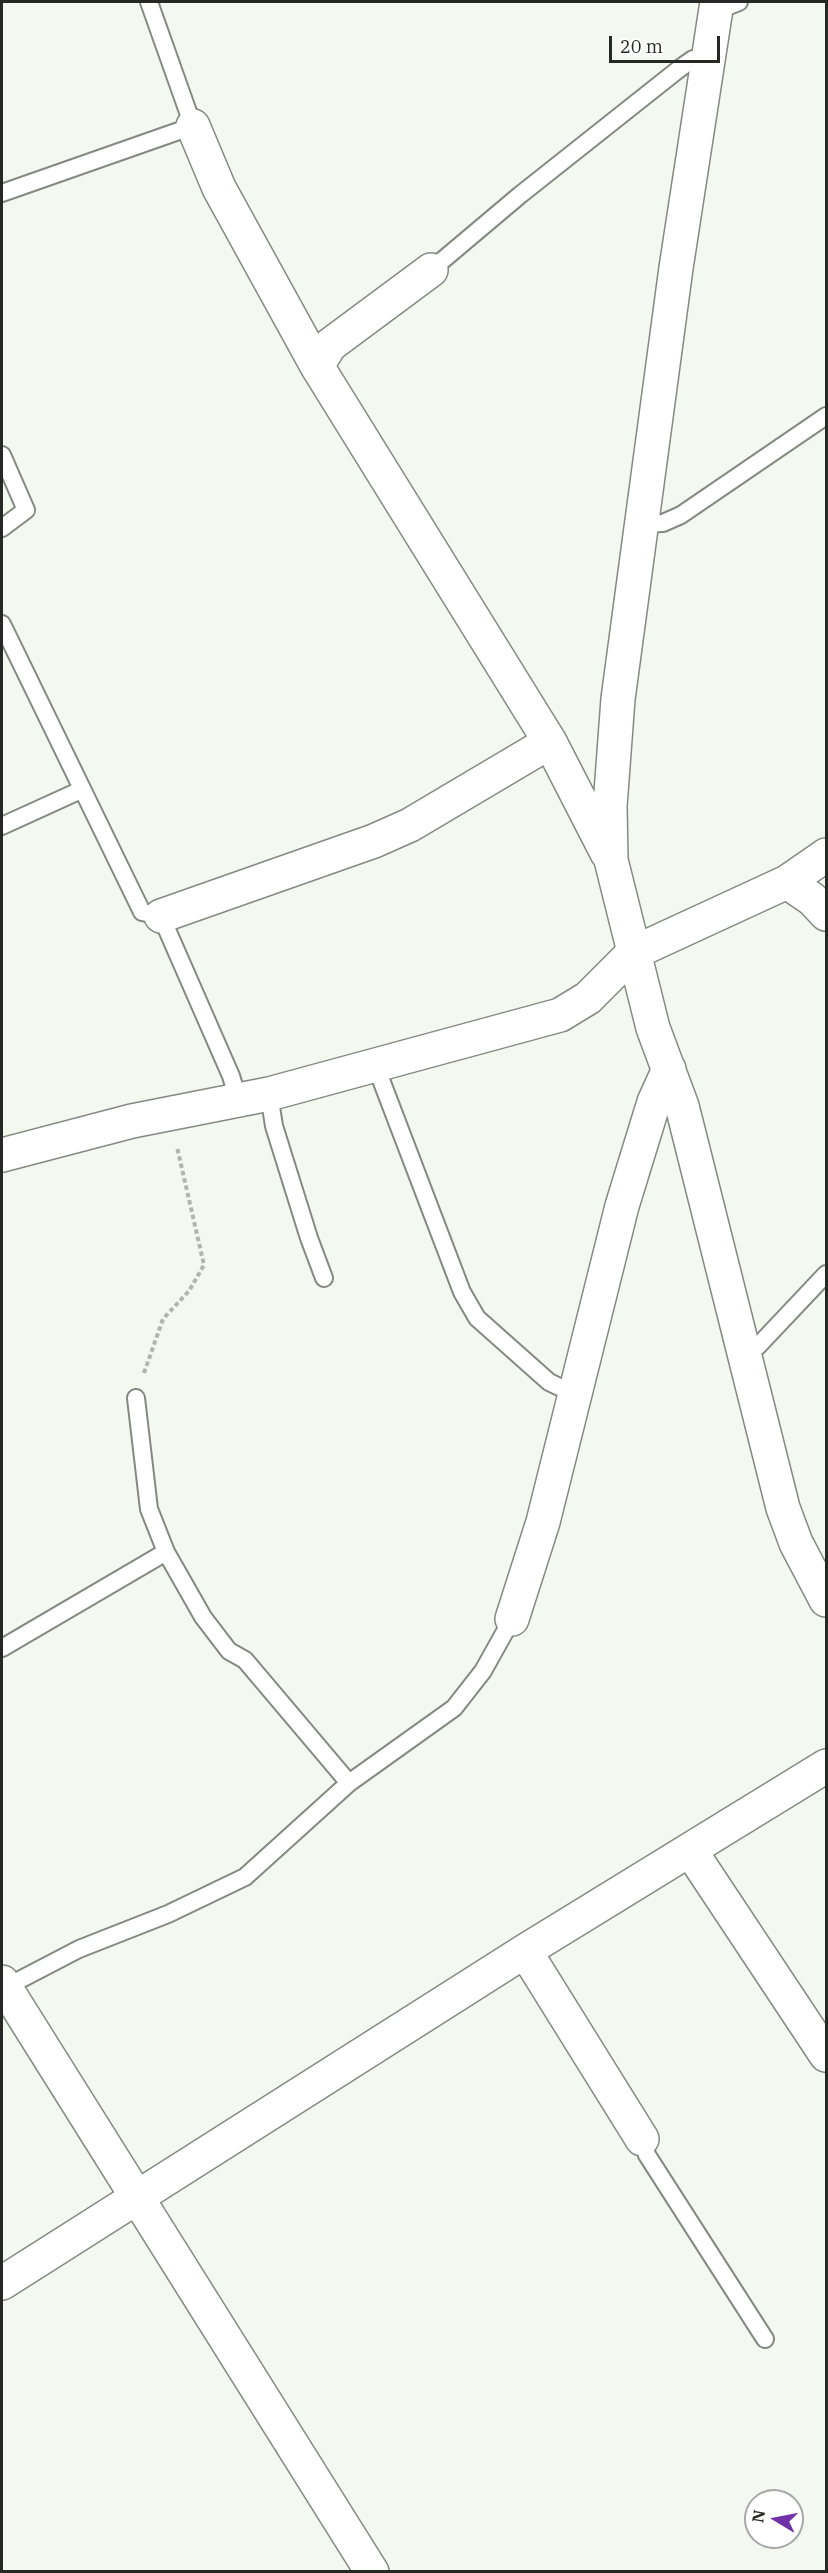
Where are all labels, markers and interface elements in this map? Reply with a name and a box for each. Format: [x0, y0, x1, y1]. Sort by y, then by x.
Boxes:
scale bar [612, 24, 723, 62]
text: 20 m [620, 35, 663, 58]
north arrow [744, 2489, 804, 2549]
text: N [747, 2508, 769, 2524]

